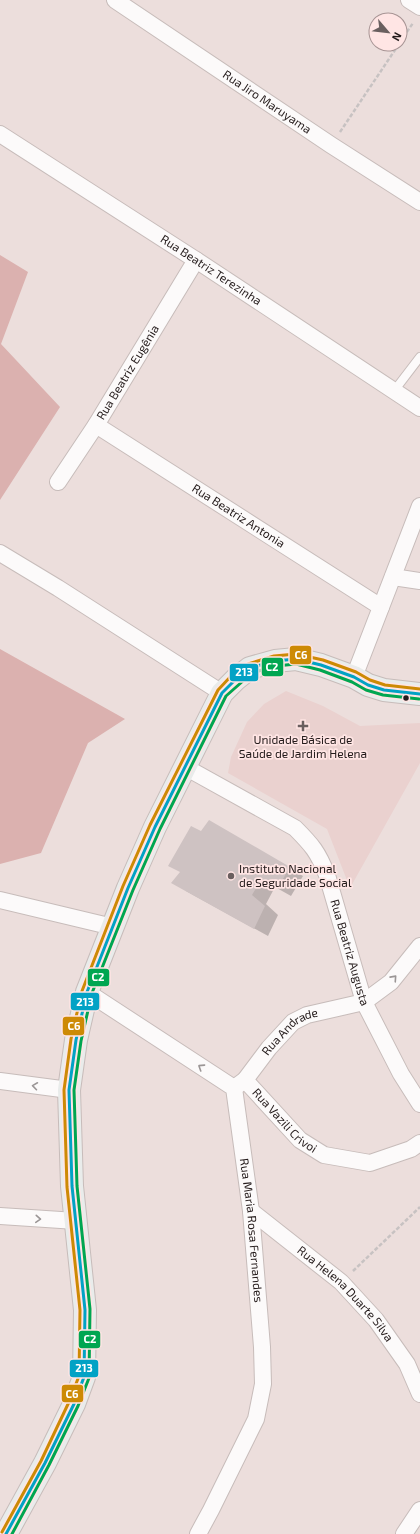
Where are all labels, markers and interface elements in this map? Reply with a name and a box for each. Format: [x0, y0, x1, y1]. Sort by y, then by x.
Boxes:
north arrow [368, 12, 408, 52]
text: N [390, 30, 405, 44]
street label: Rua Jiro Maruyama [221, 67, 314, 136]
street label: Rua Beatriz Terezinha [158, 231, 265, 307]
street label: Rua Beatriz Eugênia [93, 322, 161, 422]
street label: Rua Beatriz Antonia [190, 480, 288, 550]
line badge: C6 [289, 645, 312, 665]
text: C6 [295, 648, 308, 661]
line badge: C2 [261, 657, 284, 677]
text: C2 [266, 660, 278, 673]
line badge: 213 [229, 663, 259, 682]
text: 213 [235, 665, 253, 678]
unlabelled marker [401, 693, 411, 703]
marker: Unidade Básica de Saúde de Jardim Helena [297, 720, 309, 732]
place label: Unidade Básica de Saúde de Jardim Helena [239, 732, 367, 760]
place label: Instituto Nacional de Seguridade Social [239, 861, 352, 889]
marker: Instituto Nacional de Seguridade Social [226, 871, 236, 881]
street label: Rua Beatriz Augusta [328, 897, 373, 1008]
line badge: C2 [87, 968, 110, 987]
text: C2 [92, 970, 104, 983]
one-way arrow [390, 975, 397, 982]
line badge: 213 [70, 992, 100, 1011]
text: 213 [76, 995, 94, 1008]
street label: Rua Andrade [258, 1005, 319, 1057]
line badge: C6 [62, 1016, 85, 1036]
text: C6 [68, 1019, 81, 1032]
one-way arrow [199, 1065, 206, 1072]
one-way arrow [32, 1082, 38, 1091]
street label: Rua Vazili Crivoi [250, 1085, 320, 1155]
street label: Rua Maria Rosa Fernandes [238, 1157, 266, 1303]
one-way arrow [35, 1214, 41, 1223]
street label: Rua Helena Duarte Silva [295, 1242, 397, 1344]
line badge: C2 [78, 1330, 101, 1349]
text: C2 [84, 1332, 96, 1345]
line badge: 213 [69, 1359, 99, 1378]
text: 213 [75, 1361, 93, 1374]
line badge: C6 [61, 1384, 84, 1403]
text: C6 [66, 1387, 79, 1400]

